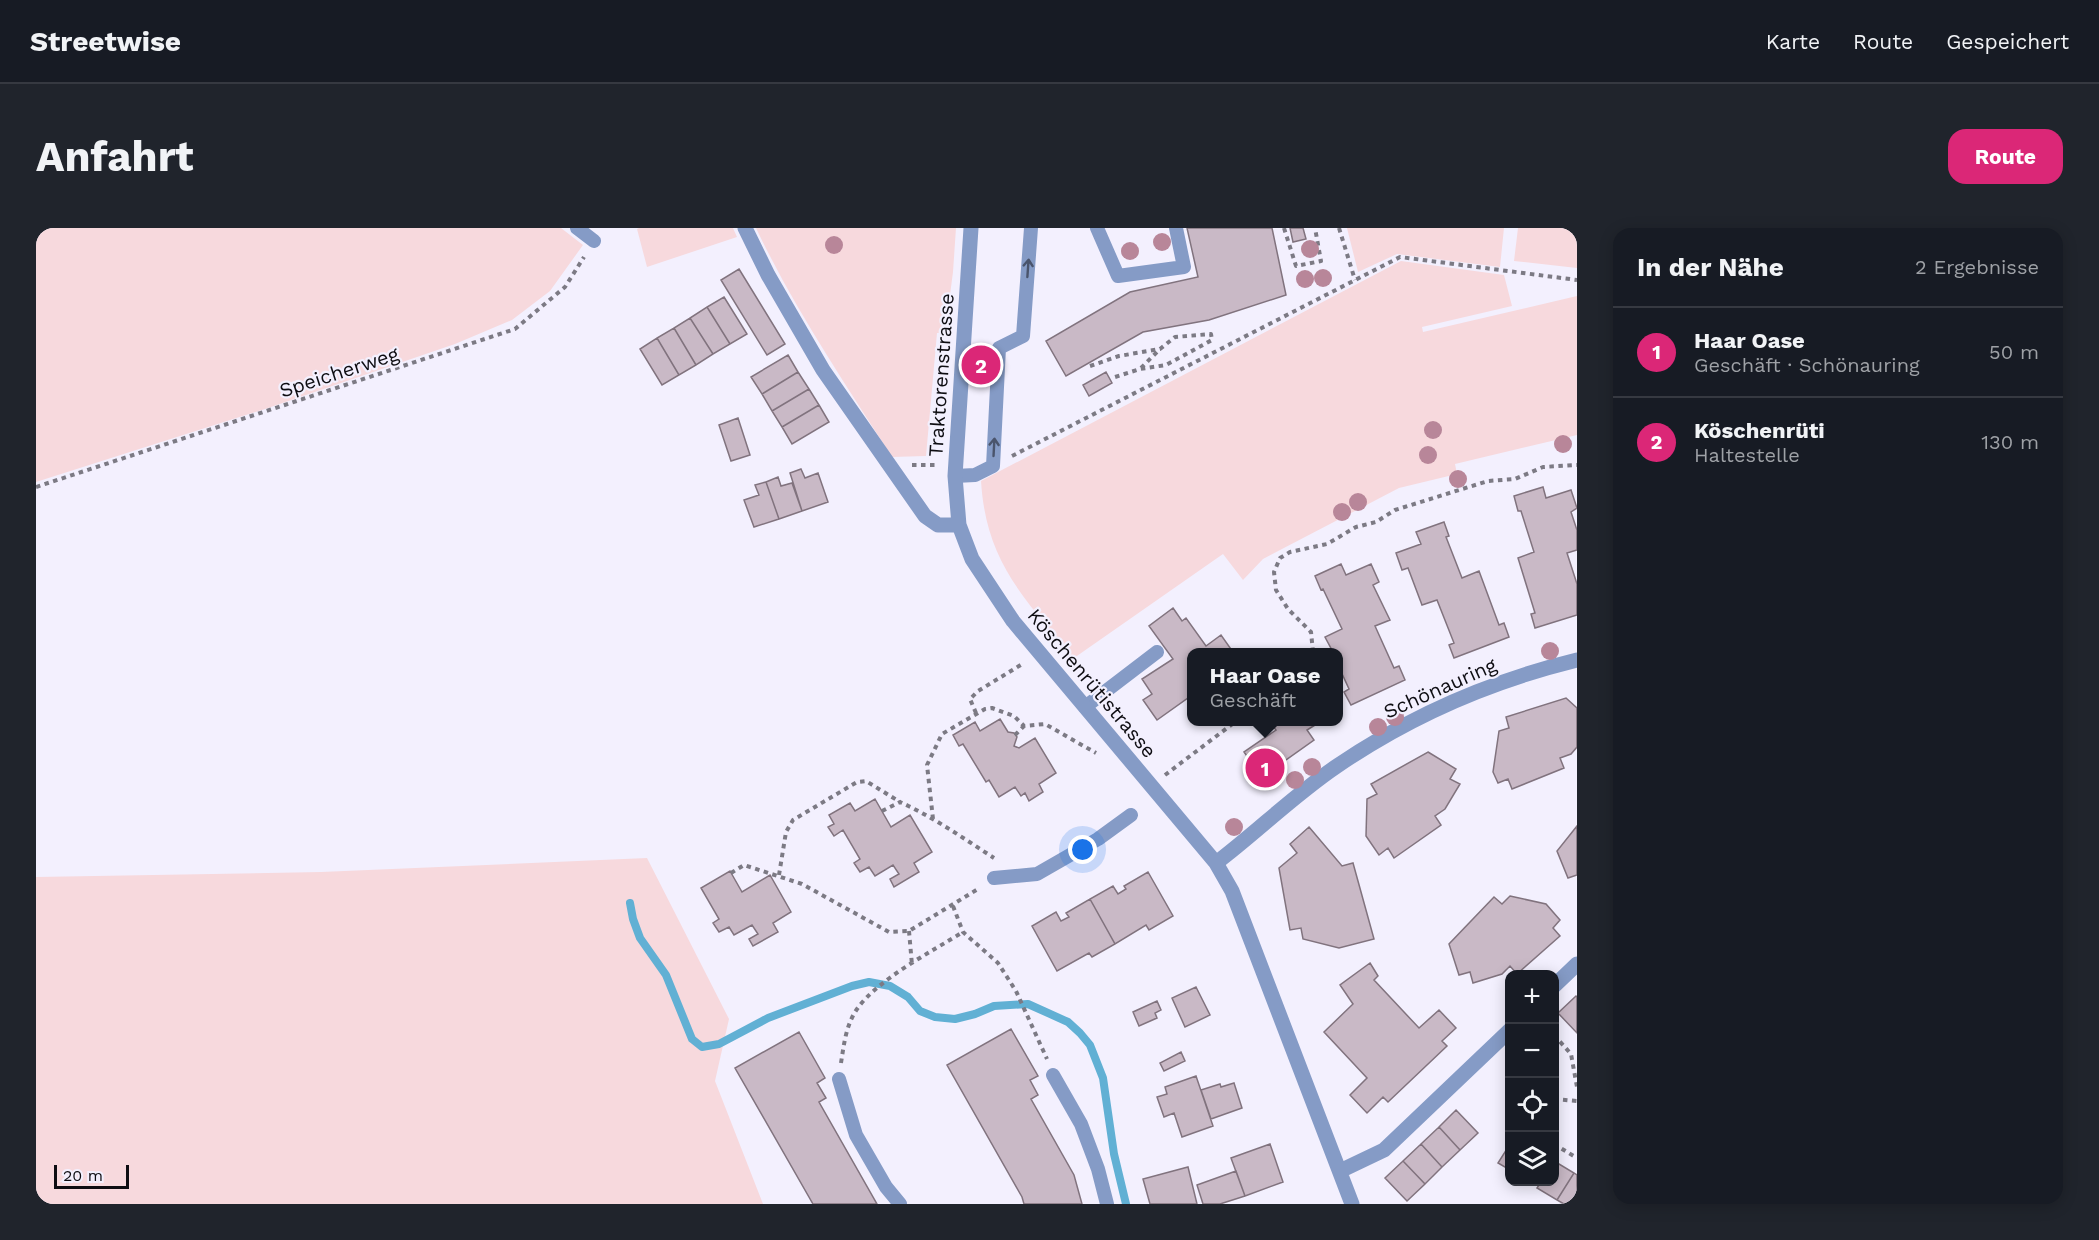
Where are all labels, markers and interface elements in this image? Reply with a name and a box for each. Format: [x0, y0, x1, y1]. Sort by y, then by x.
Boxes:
text: Streetwise [30, 25, 181, 58]
text: Karte [1766, 29, 1820, 54]
text: Route [1853, 29, 1913, 54]
text: Gespeichert [1946, 29, 2069, 54]
button: Route [1948, 129, 2063, 184]
text: Anfahrt [36, 132, 194, 181]
text: In der Nähe [1637, 252, 1784, 282]
text: 2 Ergebnisse [1915, 255, 2039, 279]
one-way arrow [1023, 259, 1034, 279]
street label: Traktorenstrasse [923, 292, 959, 458]
text: Haar Oase [1694, 328, 1805, 353]
text: 1 [1652, 340, 1661, 364]
text: 50 m [1989, 340, 2039, 364]
street label: Speicherweg [276, 341, 402, 403]
pin: 2 [962, 342, 1000, 388]
text: Geschäft · Schönauring [1694, 353, 1920, 377]
text: Köschenrüti [1694, 418, 1825, 443]
text: 2 [1651, 430, 1662, 454]
text: 130 m [1981, 430, 2039, 454]
one-way arrow [988, 438, 999, 458]
text: Haltestelle [1694, 443, 1800, 467]
street label: Köschenrütistrasse [1023, 604, 1161, 762]
popup [1187, 648, 1343, 726]
street label: Schönauring [1380, 652, 1500, 724]
text: Haar Oase [1210, 663, 1320, 688]
text: Geschäft [1210, 688, 1296, 712]
pin: 1 [1246, 746, 1284, 790]
your location [1068, 835, 1097, 864]
map controls [1505, 970, 1559, 1186]
button: + [1505, 970, 1559, 1024]
button: − [1505, 1024, 1559, 1078]
button: locate [1505, 1078, 1559, 1132]
button: layers [1505, 1132, 1559, 1186]
scale bar [54, 1162, 129, 1190]
text: 20 m [63, 1166, 103, 1185]

